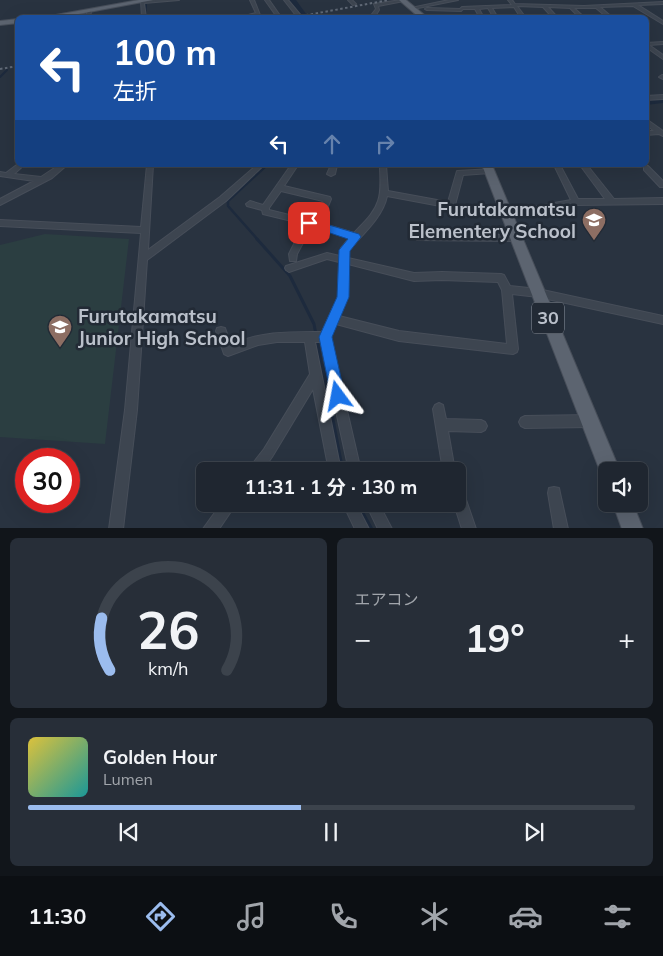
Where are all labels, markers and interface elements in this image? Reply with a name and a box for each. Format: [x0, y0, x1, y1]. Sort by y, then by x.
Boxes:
text: 100 m [113, 30, 217, 74]
icon: left [30, 35, 95, 100]
text: 左折 [113, 77, 157, 105]
icon: left [265, 130, 293, 158]
icon: ahead [318, 130, 346, 158]
icon: right [371, 130, 399, 158]
place label: Furutakamatsu Elementery School [409, 197, 576, 243]
pin [288, 202, 330, 244]
school or university icon: Furutakamatsu Elementery School [581, 207, 607, 241]
icon: arrive [295, 209, 323, 237]
road number: 30 [532, 302, 564, 334]
place label: Furutakamatsu Junior High School [78, 304, 245, 350]
school or university icon: Furutakamatsu Junior High School [47, 314, 73, 348]
position arrow [311, 369, 363, 421]
speed limit sign: 30 [15, 448, 80, 513]
map controls [598, 462, 648, 512]
button: sound [598, 462, 648, 512]
text: 11:31 · 1 分 · 130 m [245, 475, 417, 499]
text: エアコン [355, 589, 419, 609]
text: 26 [137, 597, 199, 662]
text: 19° [465, 614, 525, 662]
text: − [355, 621, 371, 656]
text: + [618, 621, 635, 656]
text: km/h [148, 657, 188, 679]
text: Golden Hour [103, 745, 217, 769]
text: Lumen [103, 769, 153, 789]
icon: previous [115, 818, 143, 846]
icon: pause [317, 818, 345, 846]
icon: next [520, 818, 548, 846]
icon: directions [143, 899, 178, 934]
icon: music [234, 899, 269, 934]
icon: phone [326, 899, 361, 934]
icon: climate [417, 899, 452, 934]
icon: car [508, 899, 543, 934]
icon: filters [600, 899, 635, 934]
text: 11:30 [28, 902, 86, 930]

